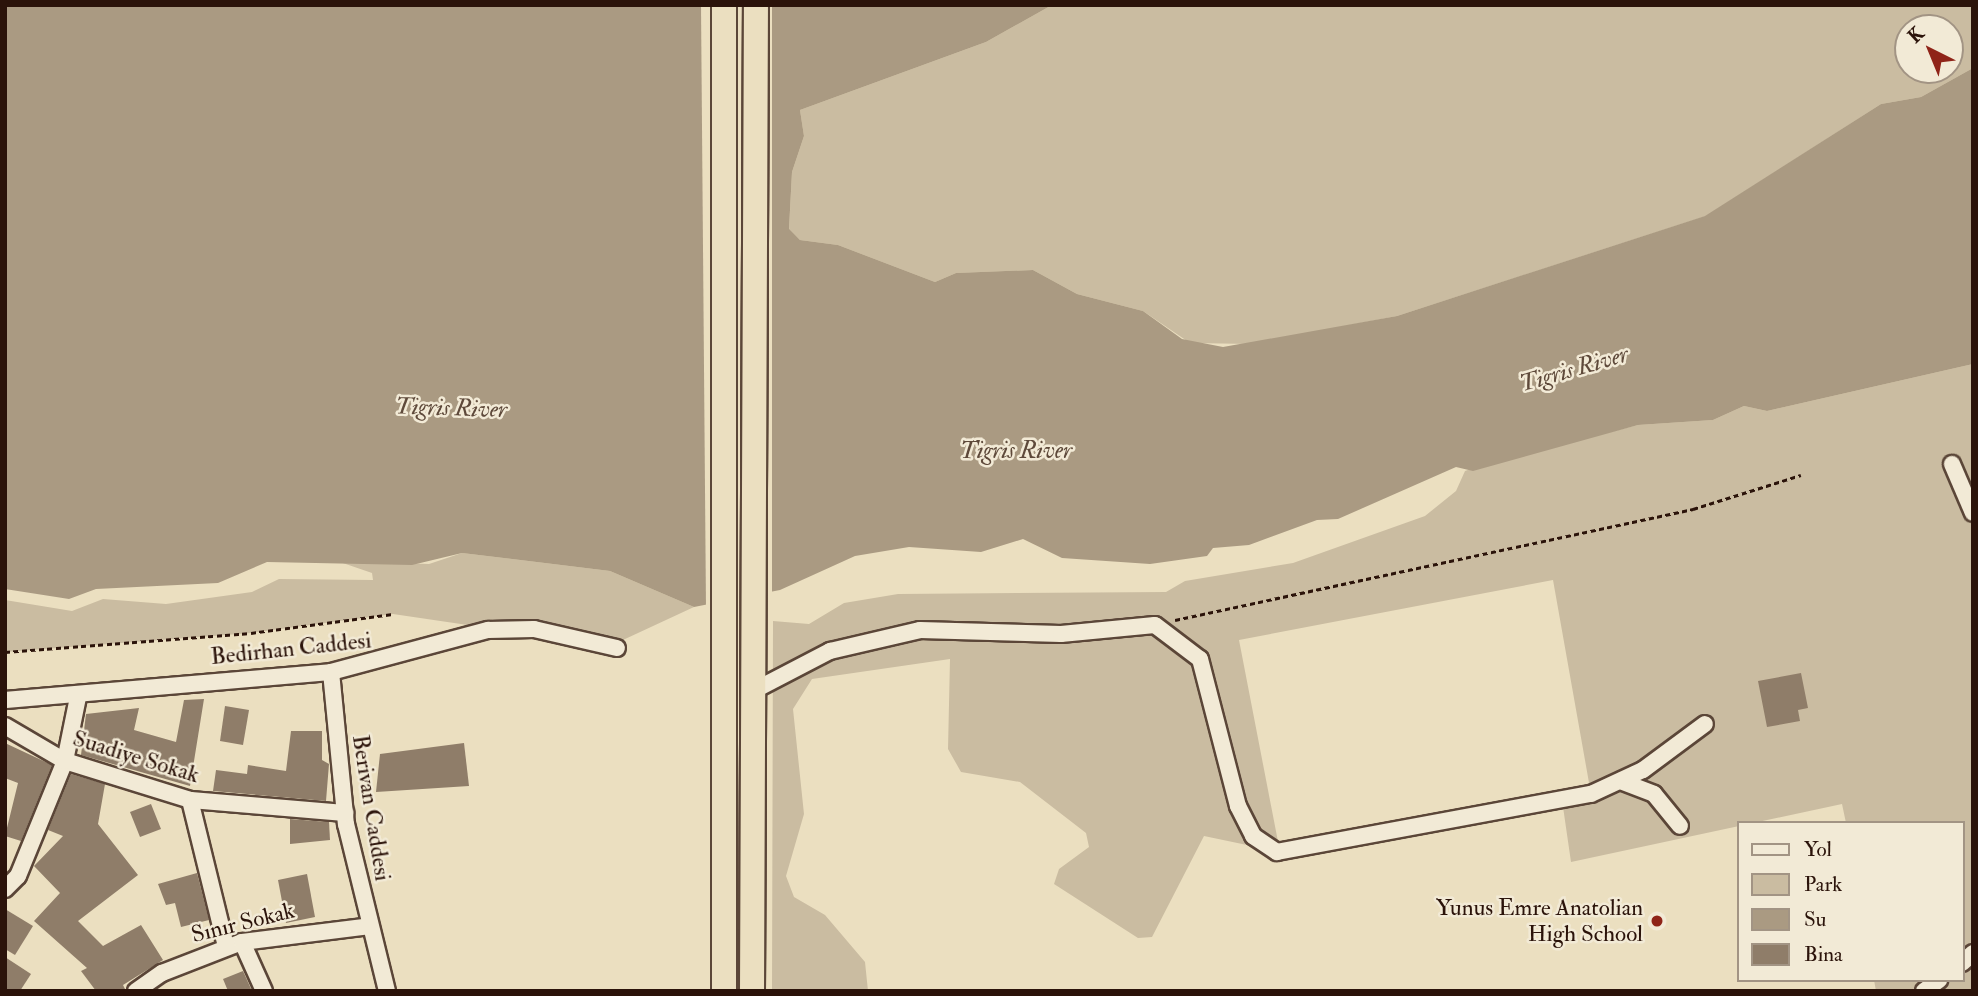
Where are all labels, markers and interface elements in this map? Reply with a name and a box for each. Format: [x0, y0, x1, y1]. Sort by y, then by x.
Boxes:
north arrow [1894, 14, 1964, 84]
text: K [1903, 22, 1929, 48]
water label: Tigris River [1516, 340, 1632, 398]
water label: Tigris River [395, 392, 507, 424]
water label: Tigris River [960, 437, 1072, 465]
street label: Bedirhan Caddesi [209, 627, 373, 671]
street label: Suadiye Sokak [69, 725, 203, 789]
street label: Berivan Caddesi [346, 733, 396, 883]
legend [1736, 821, 1964, 982]
text: Yol [1804, 836, 1832, 863]
text: Park [1804, 871, 1842, 898]
place label: Yunus Emre Anatolian High School [1436, 894, 1643, 948]
street label: Sınır Sokak [189, 897, 297, 949]
text: Su [1804, 906, 1826, 933]
marker: Yunus Emre Anatolian High School [1649, 913, 1665, 929]
text: Bina [1804, 941, 1843, 968]

